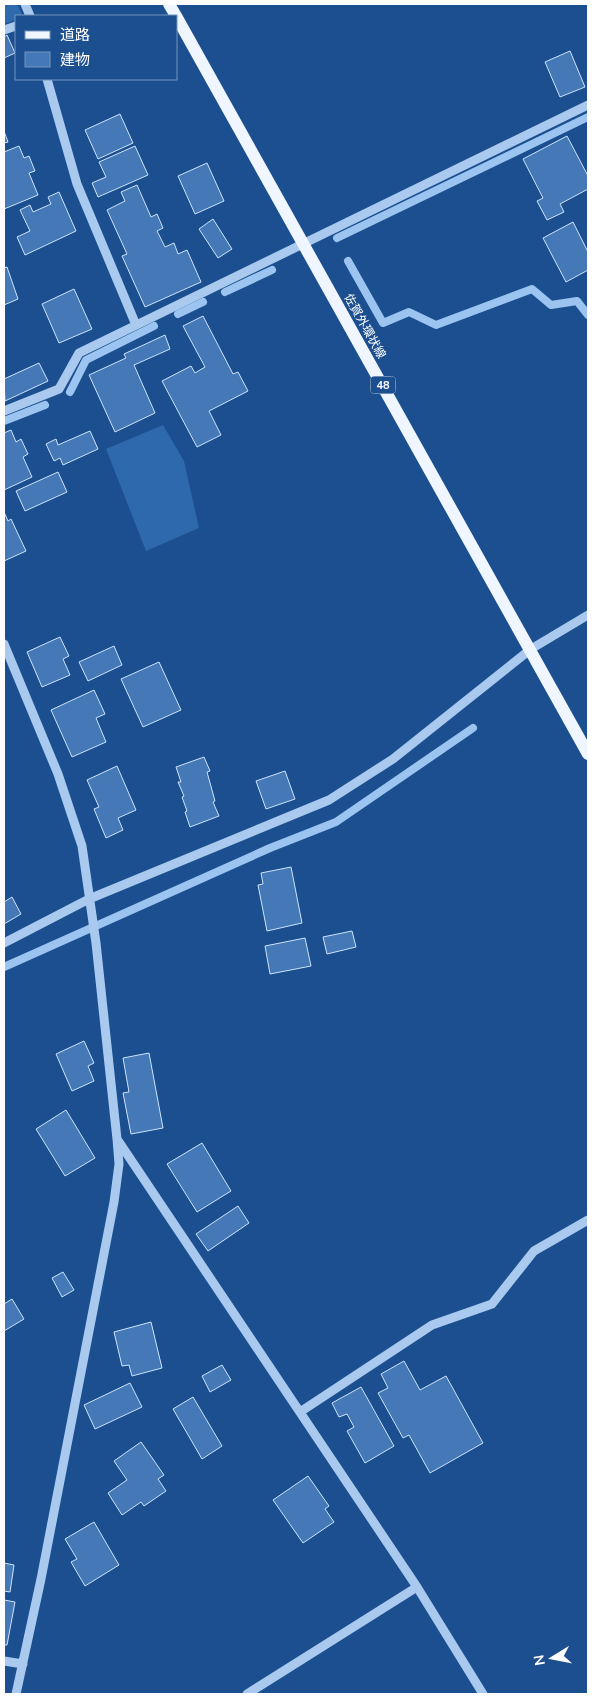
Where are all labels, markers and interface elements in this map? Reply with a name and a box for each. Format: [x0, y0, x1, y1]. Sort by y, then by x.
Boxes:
legend [15, 15, 178, 80]
text: 道路 [60, 25, 90, 45]
text: 建物 [60, 50, 90, 70]
street label: 佐賀外環状線 [341, 291, 389, 361]
road number: 48 [370, 376, 396, 394]
north arrow [527, 1633, 577, 1683]
text: N [529, 1653, 550, 1667]

